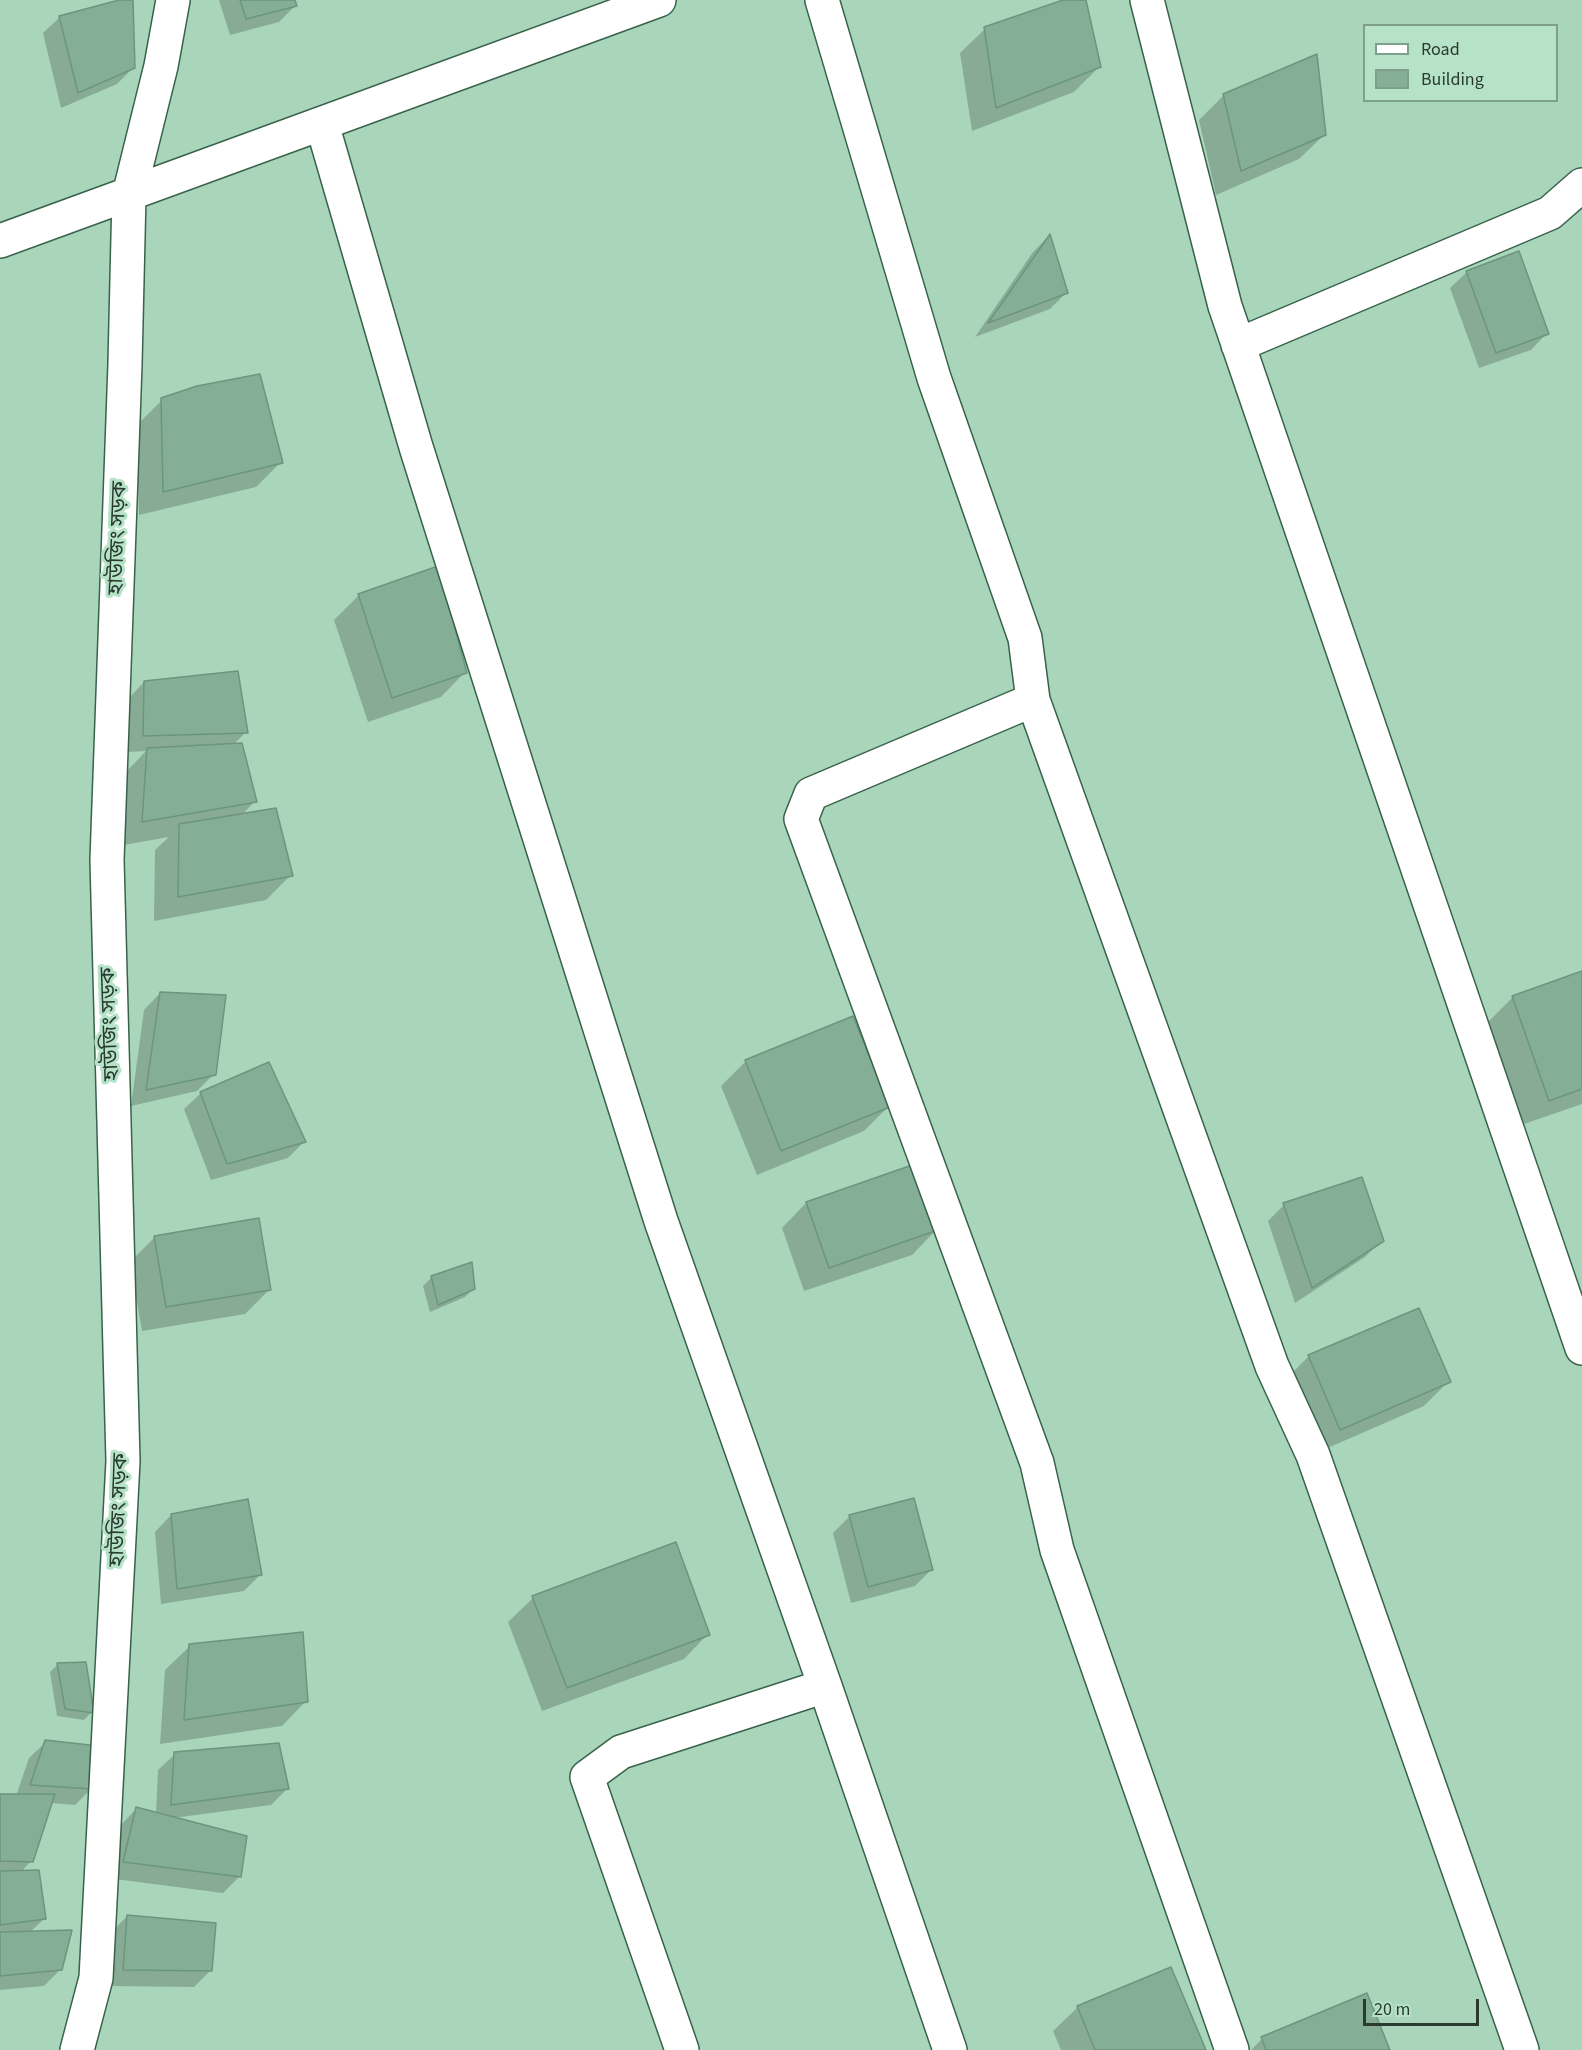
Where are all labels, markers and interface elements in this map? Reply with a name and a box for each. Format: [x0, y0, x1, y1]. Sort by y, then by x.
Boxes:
legend [1363, 24, 1558, 102]
text: Road [1421, 37, 1460, 62]
text: Building [1421, 67, 1484, 92]
street label: হাউজিং সড়ক [104, 481, 134, 595]
street label: হাউজিং সড়ক [96, 967, 126, 1081]
street label: হাউজিং সড়ক [105, 1453, 135, 1567]
scale bar [1366, 1987, 1482, 2025]
text: 20 m [1374, 1997, 1410, 2022]

